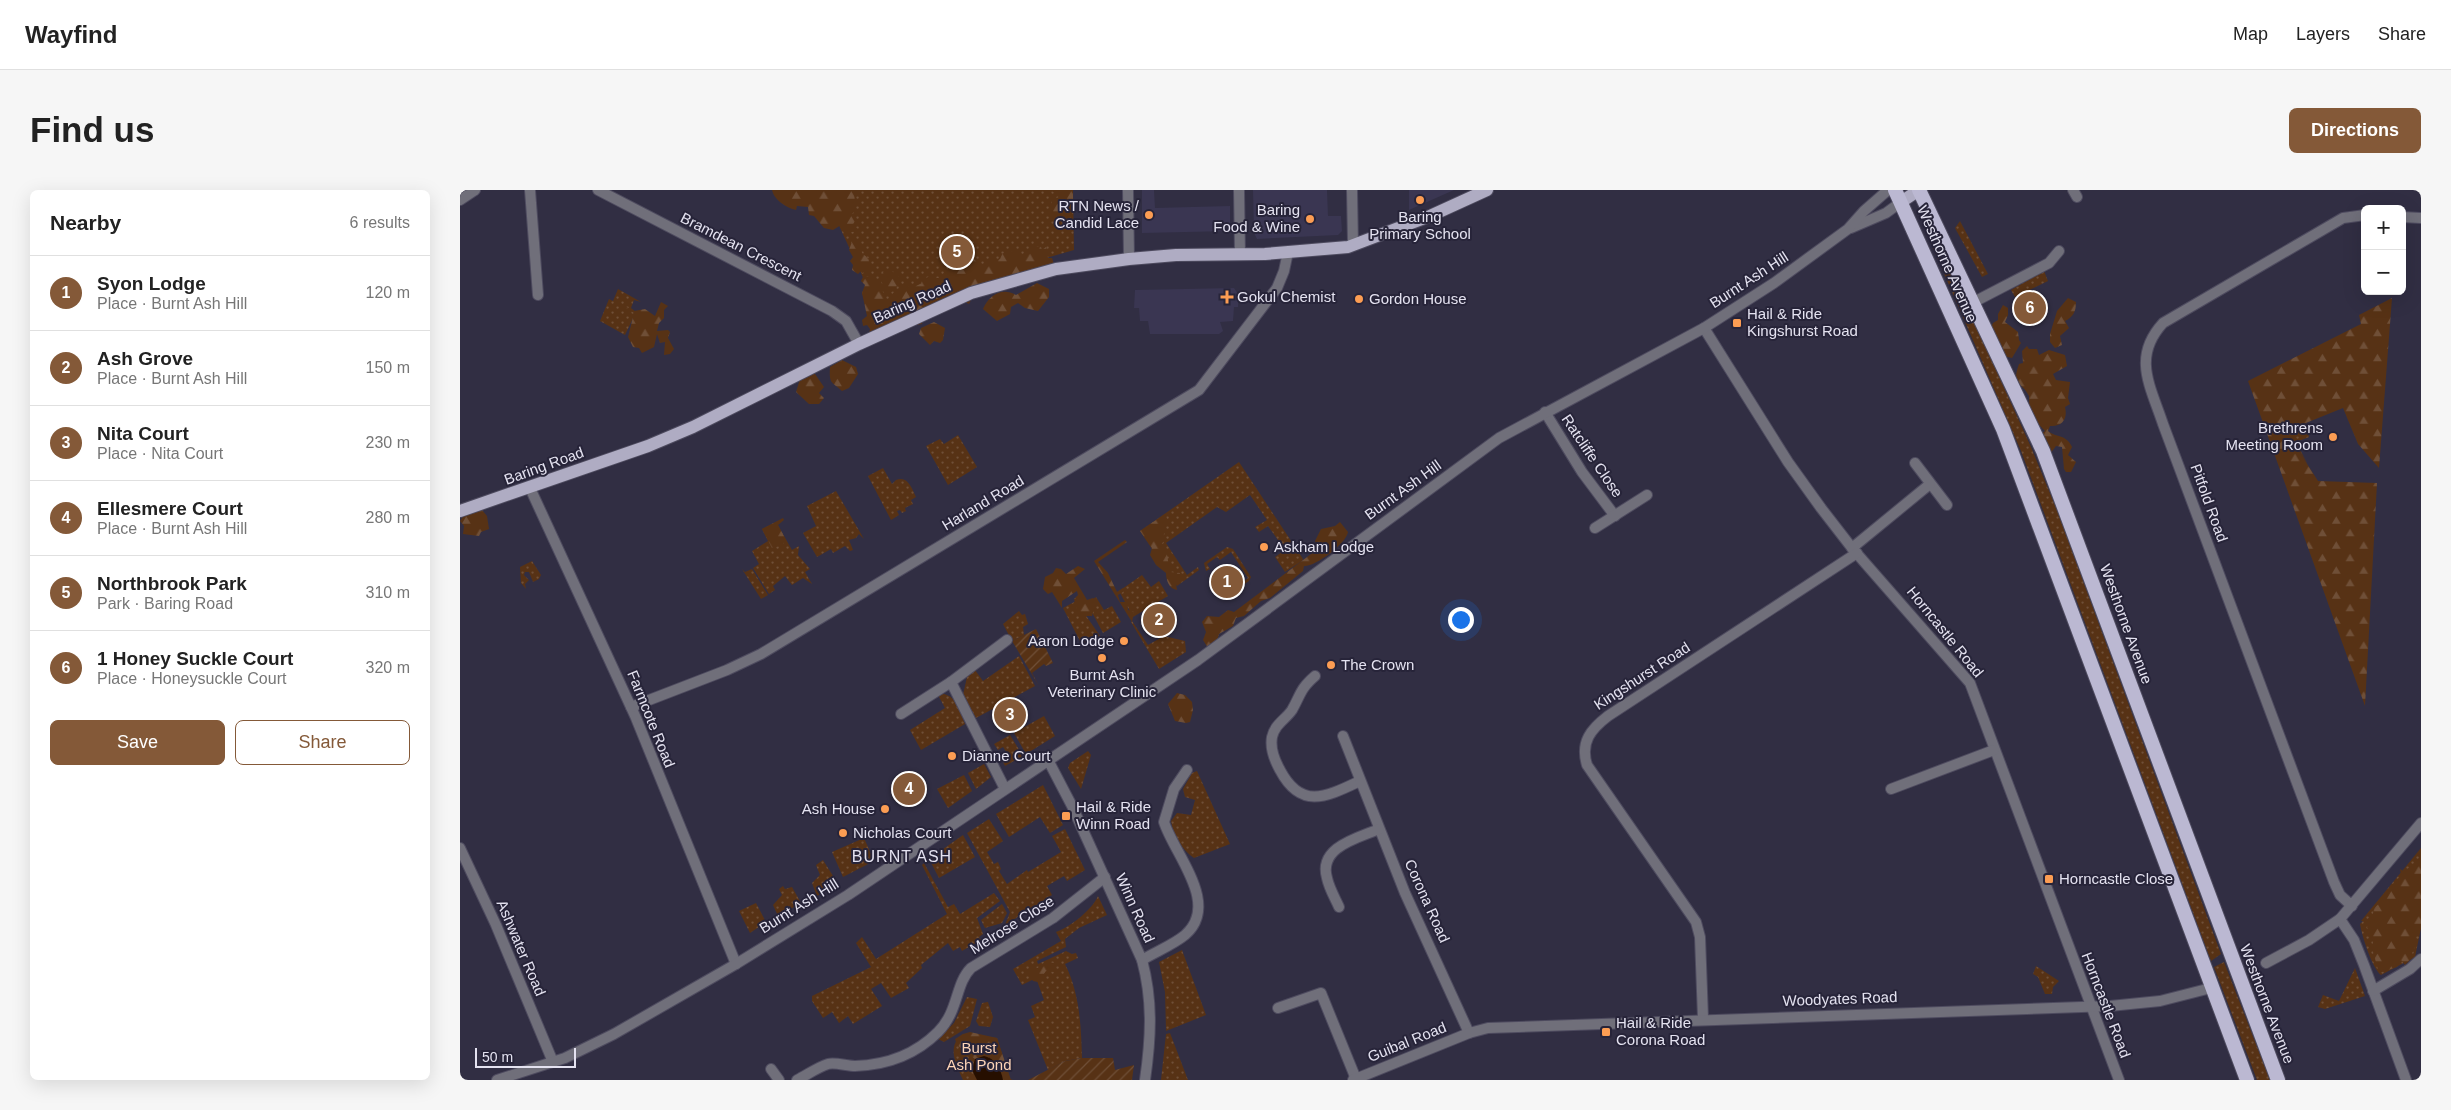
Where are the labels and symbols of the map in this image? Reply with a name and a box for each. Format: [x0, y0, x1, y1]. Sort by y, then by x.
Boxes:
marker: Baring Primary School [1414, 194, 1426, 206]
place label: RTN News / Candid Lace [1055, 197, 1140, 231]
place label: Baring Food & Wine [1213, 201, 1300, 235]
street label: Westhorne Avenue [1914, 203, 1981, 325]
place label: Baring Primary School [1369, 208, 1471, 242]
street label: Bramdean Crescent [678, 209, 805, 285]
marker: RTN News / Candid Lace [1143, 209, 1155, 221]
marker: Baring Food & Wine [1304, 213, 1316, 225]
pin: 5 [941, 233, 973, 271]
street label: Burnt Ash Hill [1706, 248, 1791, 311]
street label: Baring Road [870, 277, 953, 326]
place label: Gokul Chemist [1237, 288, 1336, 305]
pin: 6 [2014, 289, 2046, 327]
place label: Gordon House [1369, 290, 1467, 307]
marker: Gokul Chemist [1221, 291, 1233, 303]
marker: Gordon House [1353, 293, 1365, 305]
place label: Hail & Ride Kingshurst Road [1747, 305, 1858, 339]
marker: Hail & Ride Kingshurst Road [1731, 317, 1743, 329]
street label: Ratcliffe Close [1558, 411, 1626, 500]
place label: Brethrens Meeting Room [2225, 419, 2323, 453]
marker: Brethrens Meeting Room [2327, 431, 2339, 443]
street label: Baring Road [502, 443, 586, 488]
street label: Burnt Ash Hill [1361, 456, 1444, 523]
street label: Pitfold Road [2188, 462, 2231, 544]
street label: Harland Road [939, 471, 1027, 534]
place label: Askham Lodge [1274, 538, 1374, 555]
marker: Askham Lodge [1258, 541, 1270, 553]
street label: Westhorne Avenue [2097, 562, 2156, 686]
pin: 1 [1211, 563, 1243, 601]
street label: Horncastle Road [1904, 583, 1987, 680]
pin: 2 [1143, 601, 1175, 639]
your location [1448, 607, 1474, 633]
place label: Aaron Lodge [1028, 632, 1114, 649]
marker: Aaron Lodge [1118, 635, 1130, 647]
street label: Kingshurst Road [1591, 638, 1693, 713]
marker: Burnt Ash Veterinary Clinic [1096, 652, 1108, 664]
place label: The Crown [1341, 656, 1414, 673]
marker: The Crown [1325, 659, 1337, 671]
place label: Burnt Ash Veterinary Clinic [1048, 666, 1157, 700]
street label: Farmcote Road [624, 668, 679, 770]
pin: 3 [994, 696, 1026, 734]
place label: Dianne Court [962, 747, 1051, 764]
marker: Dianne Court [946, 750, 958, 762]
pin: 4 [893, 770, 925, 808]
place label: Hail & Ride Winn Road [1076, 798, 1151, 832]
place label: Ash House [802, 800, 875, 817]
marker: Ash House [879, 803, 891, 815]
marker: Hail & Ride Winn Road [1060, 810, 1072, 822]
place label: Nicholas Court [853, 824, 952, 841]
marker: Nicholas Court [837, 827, 849, 839]
district label: BURNT ASH [852, 848, 952, 865]
street label: Corona Road [1402, 857, 1453, 945]
street label: Winn Road [1113, 870, 1158, 945]
place label: Horncastle Close [2059, 870, 2173, 887]
marker: Horncastle Close [2043, 873, 2055, 885]
street label: Burnt Ash Hill [756, 875, 841, 937]
street label: Melrose Close [967, 892, 1057, 957]
street label: Ashwater Road [494, 897, 549, 998]
street label: Westhorne Avenue [2237, 942, 2298, 1066]
street label: Horncastle Road [2079, 950, 2134, 1060]
street label: Woodyates Road [1782, 988, 1898, 1009]
place label: Hail & Ride Corona Road [1616, 1014, 1705, 1048]
street label: Guibal Road [1365, 1018, 1449, 1065]
marker: Hail & Ride Corona Road [1600, 1026, 1612, 1038]
park label: Burst Ash Pond [946, 1039, 1012, 1073]
scale bar [475, 1045, 576, 1068]

